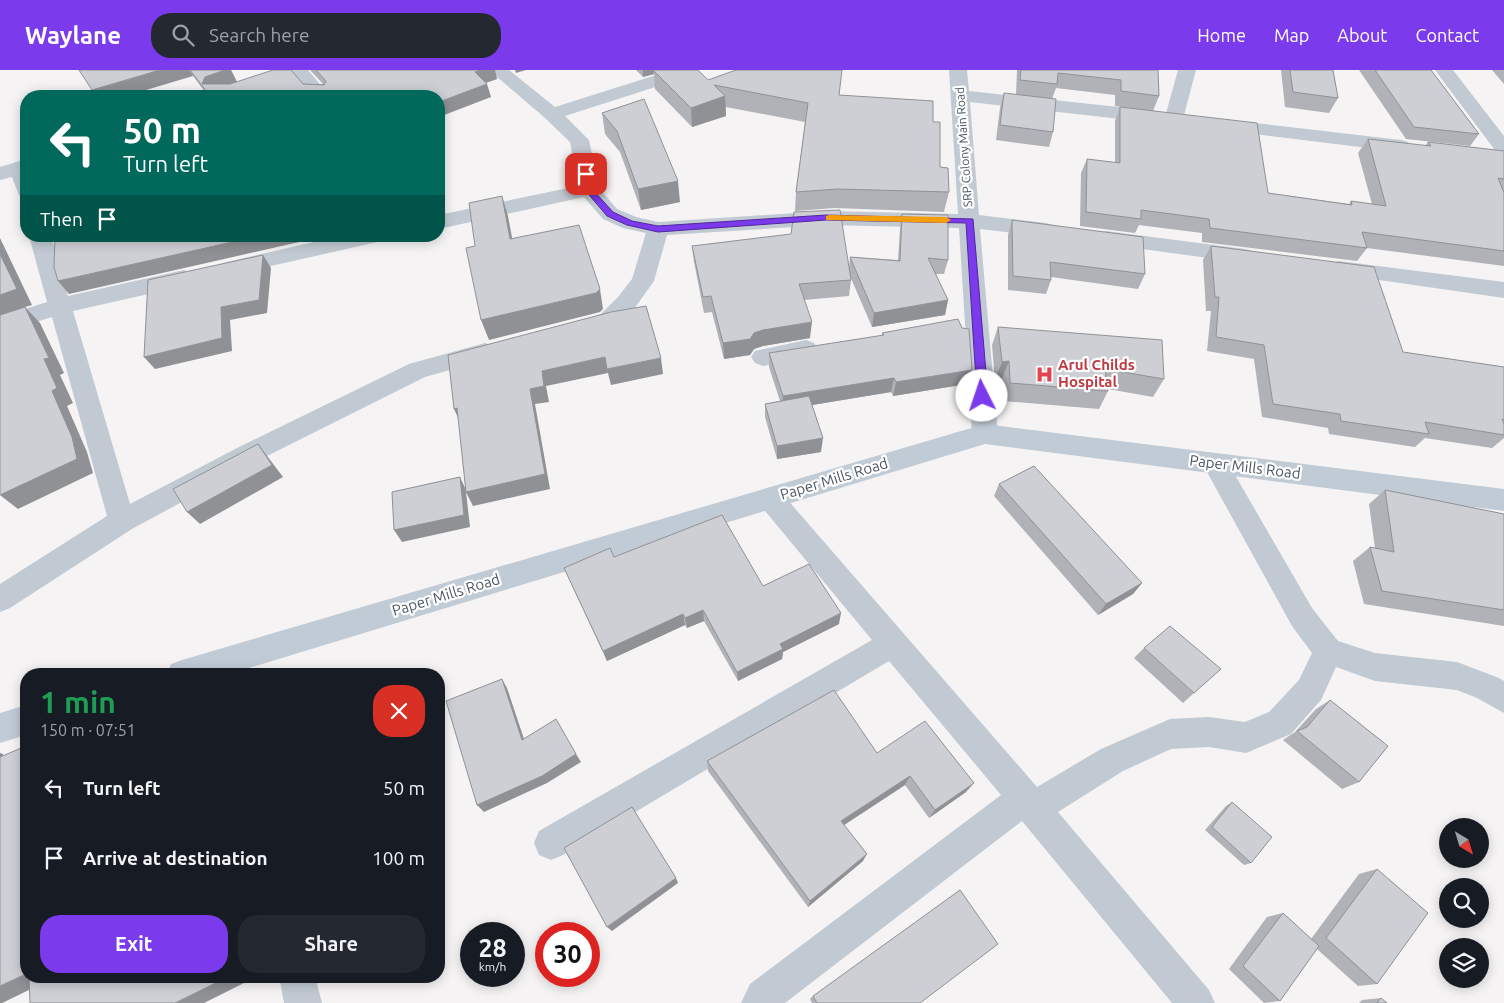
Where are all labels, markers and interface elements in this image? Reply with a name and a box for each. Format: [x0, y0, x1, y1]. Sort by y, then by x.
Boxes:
search box [151, 13, 501, 58]
icon: search [169, 21, 197, 49]
text: Waylane [25, 22, 121, 49]
text: Search here [209, 24, 309, 46]
text: Home [1197, 25, 1246, 45]
text: Map [1274, 25, 1309, 45]
text: About [1337, 25, 1387, 45]
text: Contact [1415, 25, 1479, 45]
street label: SRP Colony Main Road [953, 87, 974, 207]
icon: left [40, 110, 105, 175]
text: 50 m [123, 110, 201, 150]
text: Turn left [123, 151, 208, 176]
pin [565, 153, 607, 195]
icon: arrive [572, 160, 600, 188]
icon: arrive [93, 205, 121, 233]
text: Then [40, 208, 83, 230]
place label: Arul Childs Hospital [1058, 356, 1135, 390]
hospital icon: Arul Childs Hospital [1034, 364, 1054, 384]
position arrow [955, 369, 1007, 421]
street label: Paper Mills Road [1189, 451, 1302, 482]
street label: Paper Mills Road [778, 454, 890, 503]
street label: Paper Mills Road [390, 570, 502, 619]
text: 1 min [40, 685, 116, 719]
button: close [373, 685, 425, 737]
text: 150 m · 07:51 [40, 721, 136, 739]
icon: left [40, 774, 68, 802]
text: Turn left [83, 777, 161, 799]
text: 50 m [383, 777, 425, 799]
north arrow [1439, 818, 1489, 868]
map controls [1439, 818, 1489, 988]
icon: arrive [40, 844, 68, 872]
text: Arrive at destination [83, 847, 268, 869]
text: 100 m [372, 847, 425, 869]
button: search [1439, 878, 1489, 928]
button: Exit [40, 915, 228, 973]
button: Share [238, 915, 425, 973]
speed limit sign: 30 [535, 922, 600, 987]
text: 28 [478, 934, 507, 962]
button: layers [1439, 938, 1489, 988]
text: km/h [479, 960, 506, 973]

